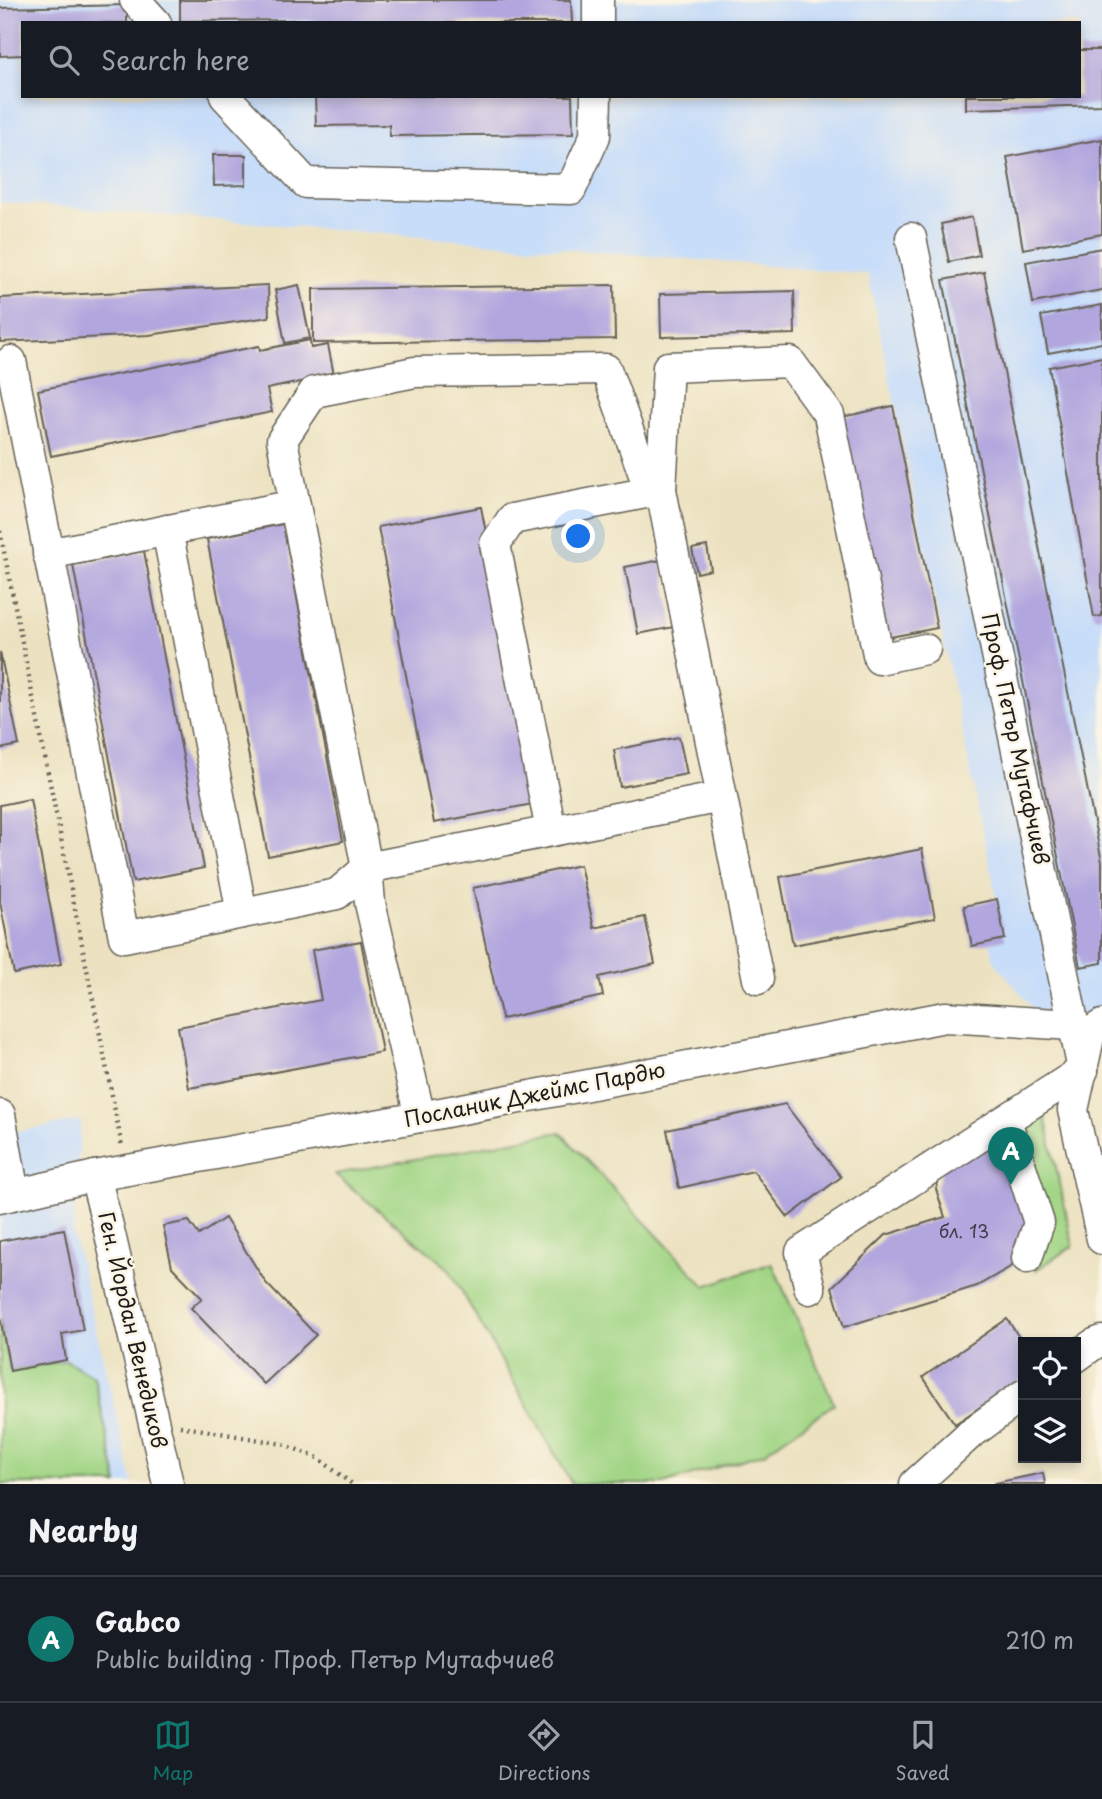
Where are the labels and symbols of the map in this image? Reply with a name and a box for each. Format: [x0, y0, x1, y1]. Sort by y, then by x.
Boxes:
your location [561, 519, 595, 553]
street label: Проф. Петър Мутафчиев [975, 610, 1059, 867]
street label: Посланик Джеймс Пардю [401, 1052, 668, 1134]
pin: A [988, 1127, 1034, 1185]
street label: Ген. Йордан Венедиков [91, 1208, 177, 1451]
house number: бл. 13 [939, 1217, 989, 1244]

